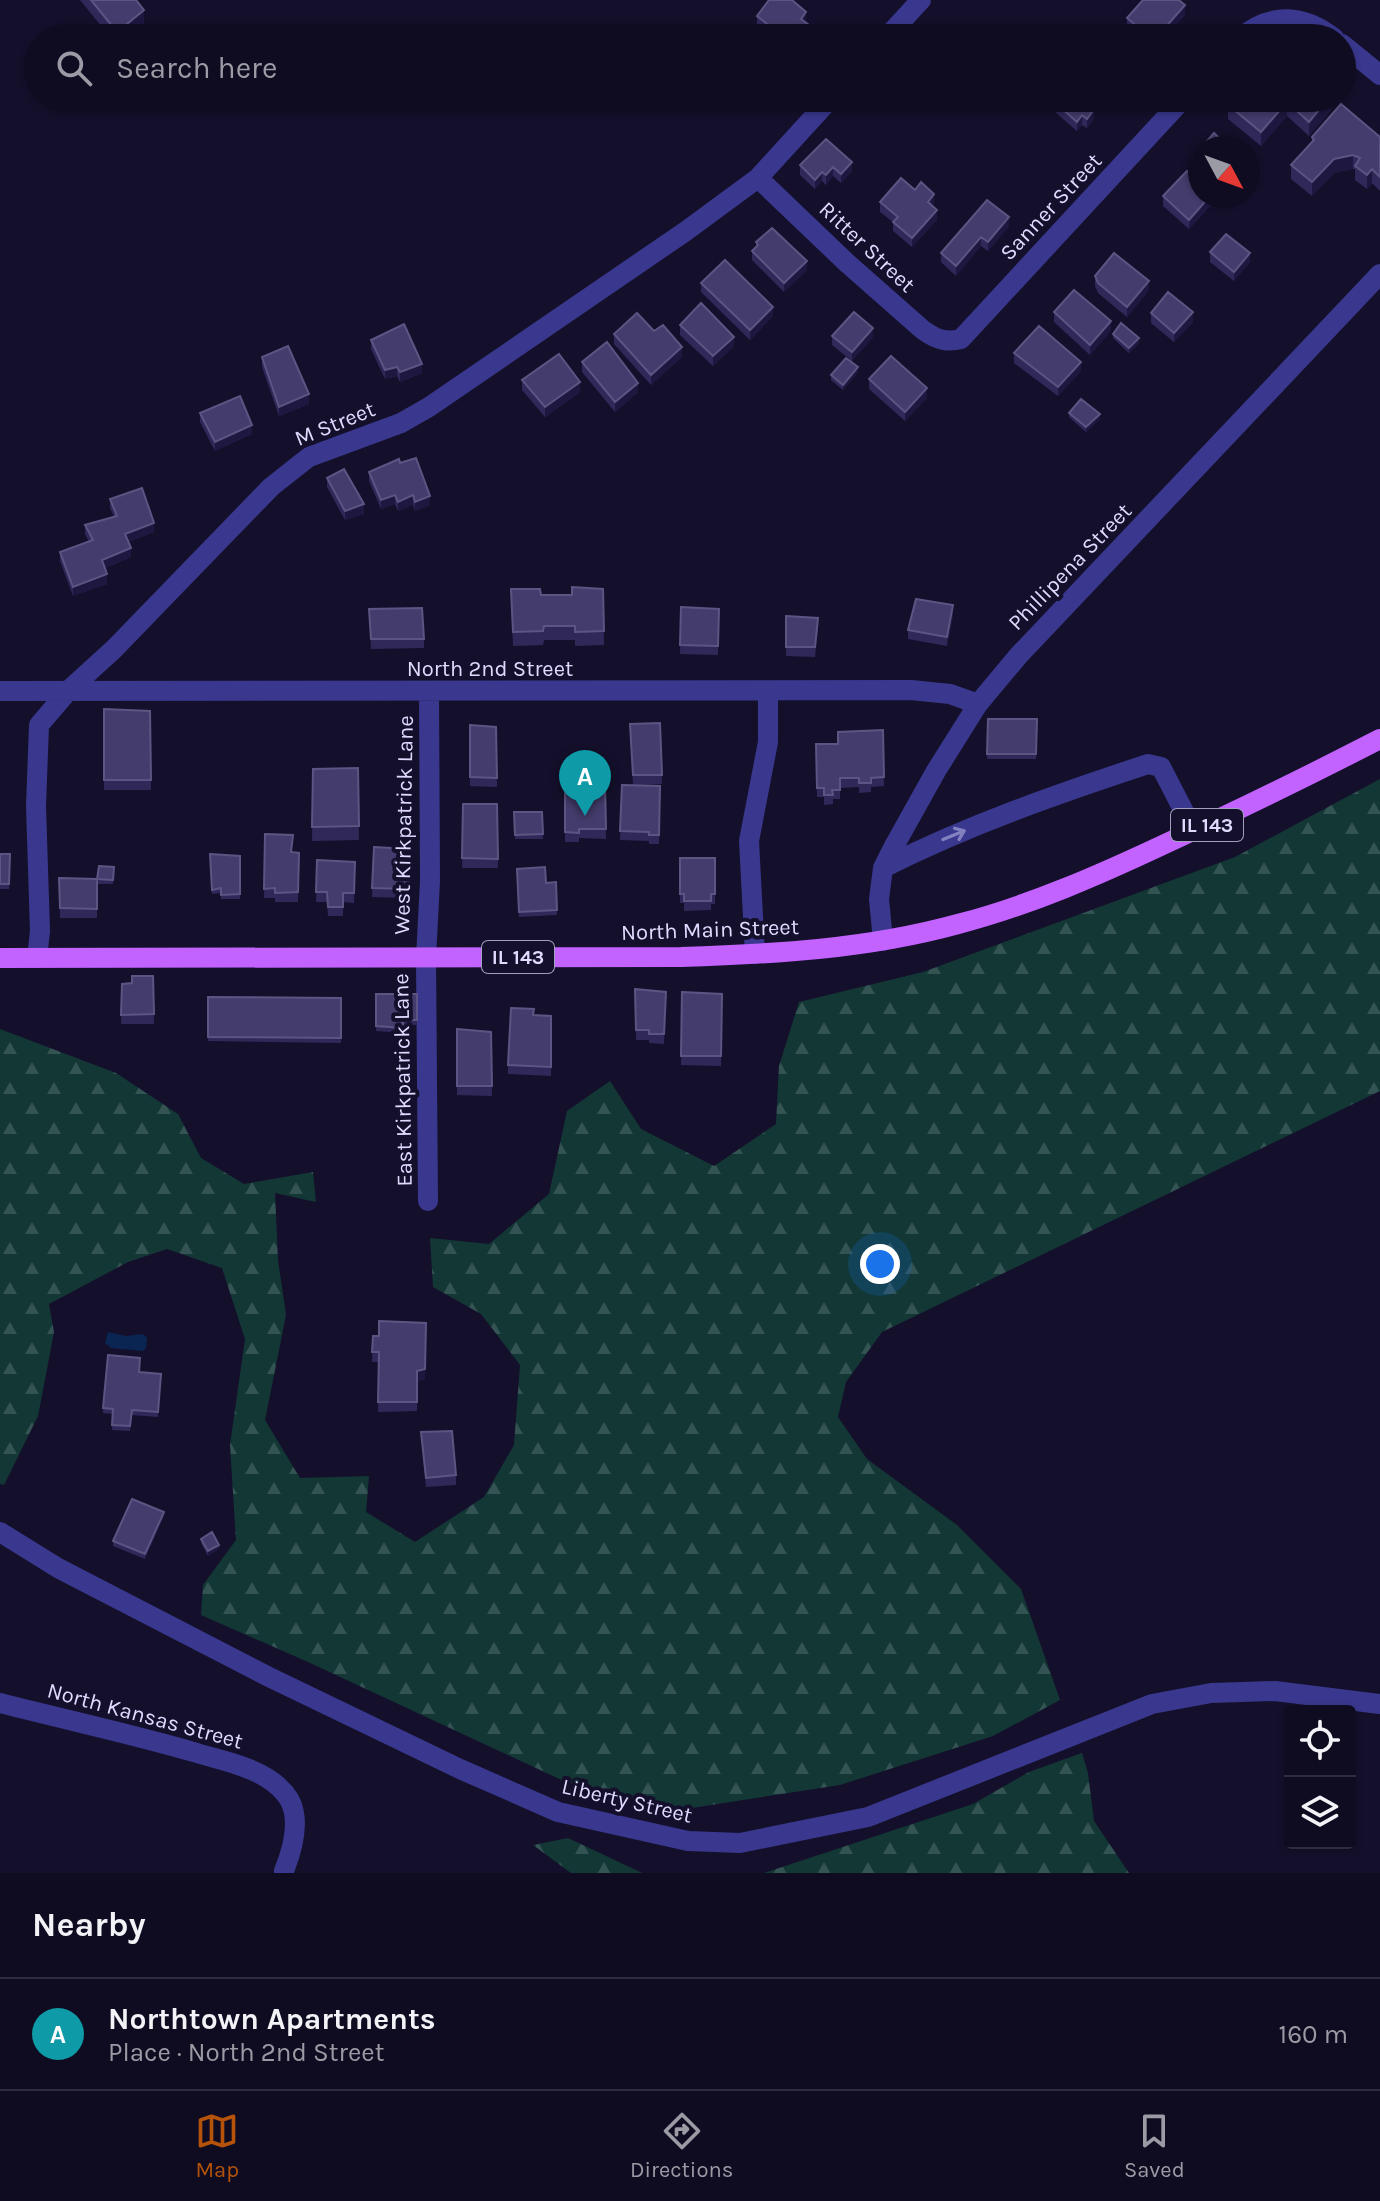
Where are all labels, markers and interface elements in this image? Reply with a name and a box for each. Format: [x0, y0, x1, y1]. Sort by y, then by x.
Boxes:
search box [24, 24, 1356, 112]
icon: search [52, 46, 96, 90]
text: Search here [116, 50, 277, 86]
north arrow [1188, 136, 1260, 208]
street label: Sanner Street [995, 148, 1107, 266]
street label: Ritter Street [814, 196, 920, 298]
street label: M Street [291, 396, 379, 452]
street label: Phillipena Street [1003, 498, 1137, 636]
street label: North 2nd Street [407, 656, 573, 682]
street label: West Kirkpatrick Lane [389, 715, 419, 935]
pin: A [559, 750, 611, 816]
road number: IL 143 [1171, 809, 1243, 841]
one-way arrow [941, 826, 966, 841]
street label: North Main Street [621, 914, 799, 946]
road number: IL 143 [482, 941, 554, 973]
street label: East Kirkpatrick Lane [388, 973, 418, 1187]
your location [860, 1244, 900, 1284]
street label: North Kansas Street [44, 1677, 246, 1755]
map controls [1284, 1705, 1356, 1849]
button: locate [1284, 1705, 1356, 1777]
street label: Liberty Street [559, 1773, 695, 1829]
button: layers [1284, 1777, 1356, 1849]
text: Nearby [32, 1905, 146, 1945]
text: Northtown Apartments [108, 2001, 436, 2037]
text: A [50, 2019, 66, 2050]
text: 160 m [1279, 2019, 1348, 2050]
text: Place · North 2nd Street [108, 2037, 384, 2068]
tab: Map [195, 2109, 239, 2183]
tab: Directions [630, 2109, 733, 2183]
tab: Saved [1124, 2109, 1185, 2183]

